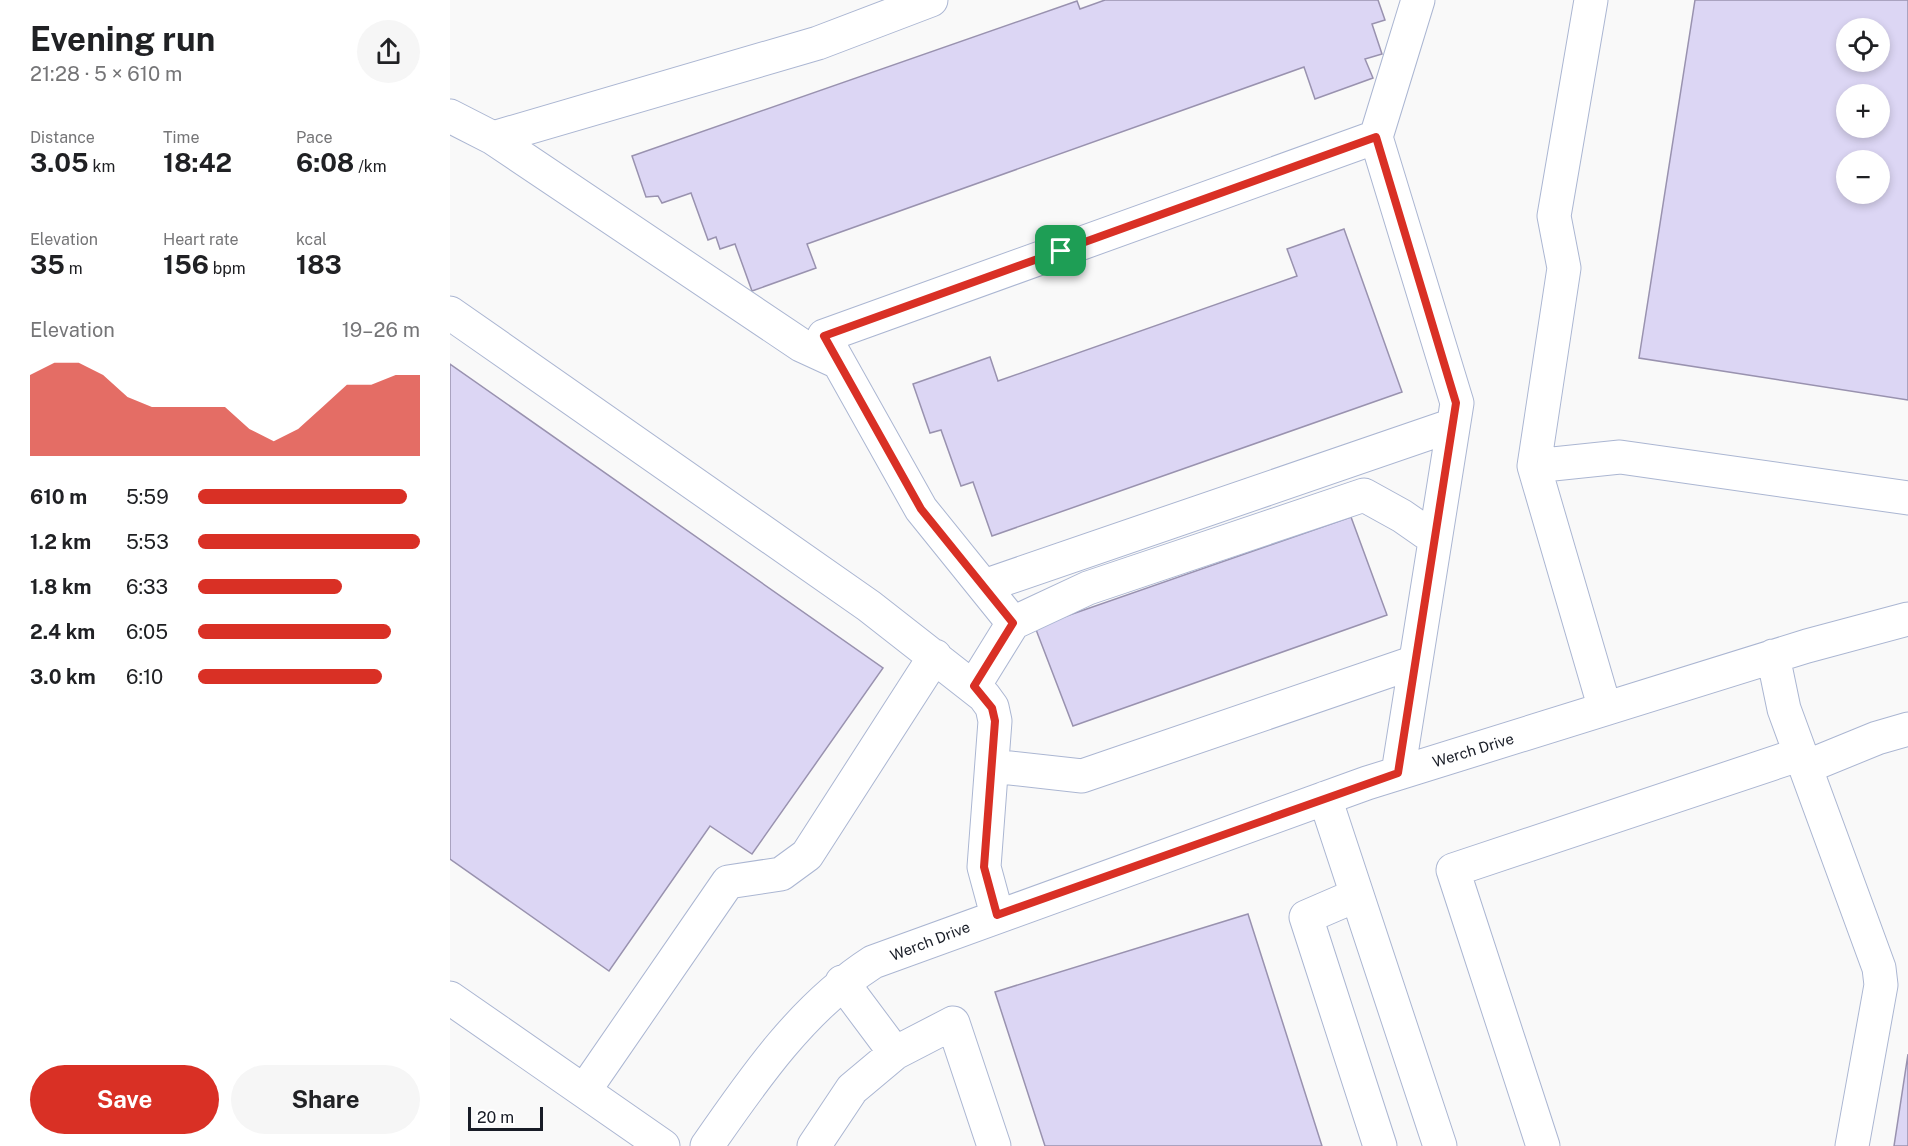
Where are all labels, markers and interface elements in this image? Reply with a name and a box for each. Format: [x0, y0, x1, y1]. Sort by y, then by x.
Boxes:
map controls [1836, 18, 1890, 204]
button: locate [1836, 18, 1890, 72]
text: Evening run [30, 20, 215, 58]
button: share [357, 20, 420, 83]
text: 21:28 · 5 × 610 m [30, 62, 182, 86]
button: + [1836, 84, 1890, 138]
text: Distance [30, 128, 95, 147]
text: Time [163, 128, 199, 147]
text: Pace [296, 128, 333, 147]
text: 3.05 [30, 147, 89, 178]
text: 18:42 [163, 147, 232, 178]
text: 6:08 [296, 147, 354, 178]
button: − [1836, 150, 1890, 204]
text: km [89, 157, 115, 176]
text: /km [354, 157, 387, 176]
pin [1035, 225, 1086, 276]
text: Elevation [30, 230, 98, 249]
text: Heart rate [163, 230, 239, 249]
text: kcal [296, 230, 327, 249]
icon: arrive [1044, 234, 1077, 267]
text: 35 [30, 249, 65, 280]
text: 156 [163, 249, 209, 280]
text: 183 [296, 249, 342, 280]
text: m [65, 259, 83, 278]
text: bpm [209, 259, 246, 278]
text: Elevation [30, 318, 115, 342]
text: 19–26 m [342, 318, 420, 342]
text: 610 m [30, 485, 87, 509]
text: 5:59 [126, 485, 169, 509]
text: 1.2 km [30, 530, 91, 554]
text: 5:53 [126, 530, 169, 554]
text: 1.8 km [30, 575, 91, 599]
text: 6:33 [126, 575, 168, 599]
text: 2.4 km [30, 620, 95, 644]
text: 6:05 [126, 620, 168, 644]
text: 3.0 km [30, 665, 96, 689]
text: 6:10 [126, 665, 163, 689]
street label: Werch Drive [1430, 730, 1516, 770]
street label: Werch Drive [888, 918, 972, 964]
button: Save [30, 1065, 219, 1134]
button: Share [231, 1065, 420, 1134]
scale bar [468, 1104, 543, 1132]
text: 20 m [477, 1108, 514, 1127]

